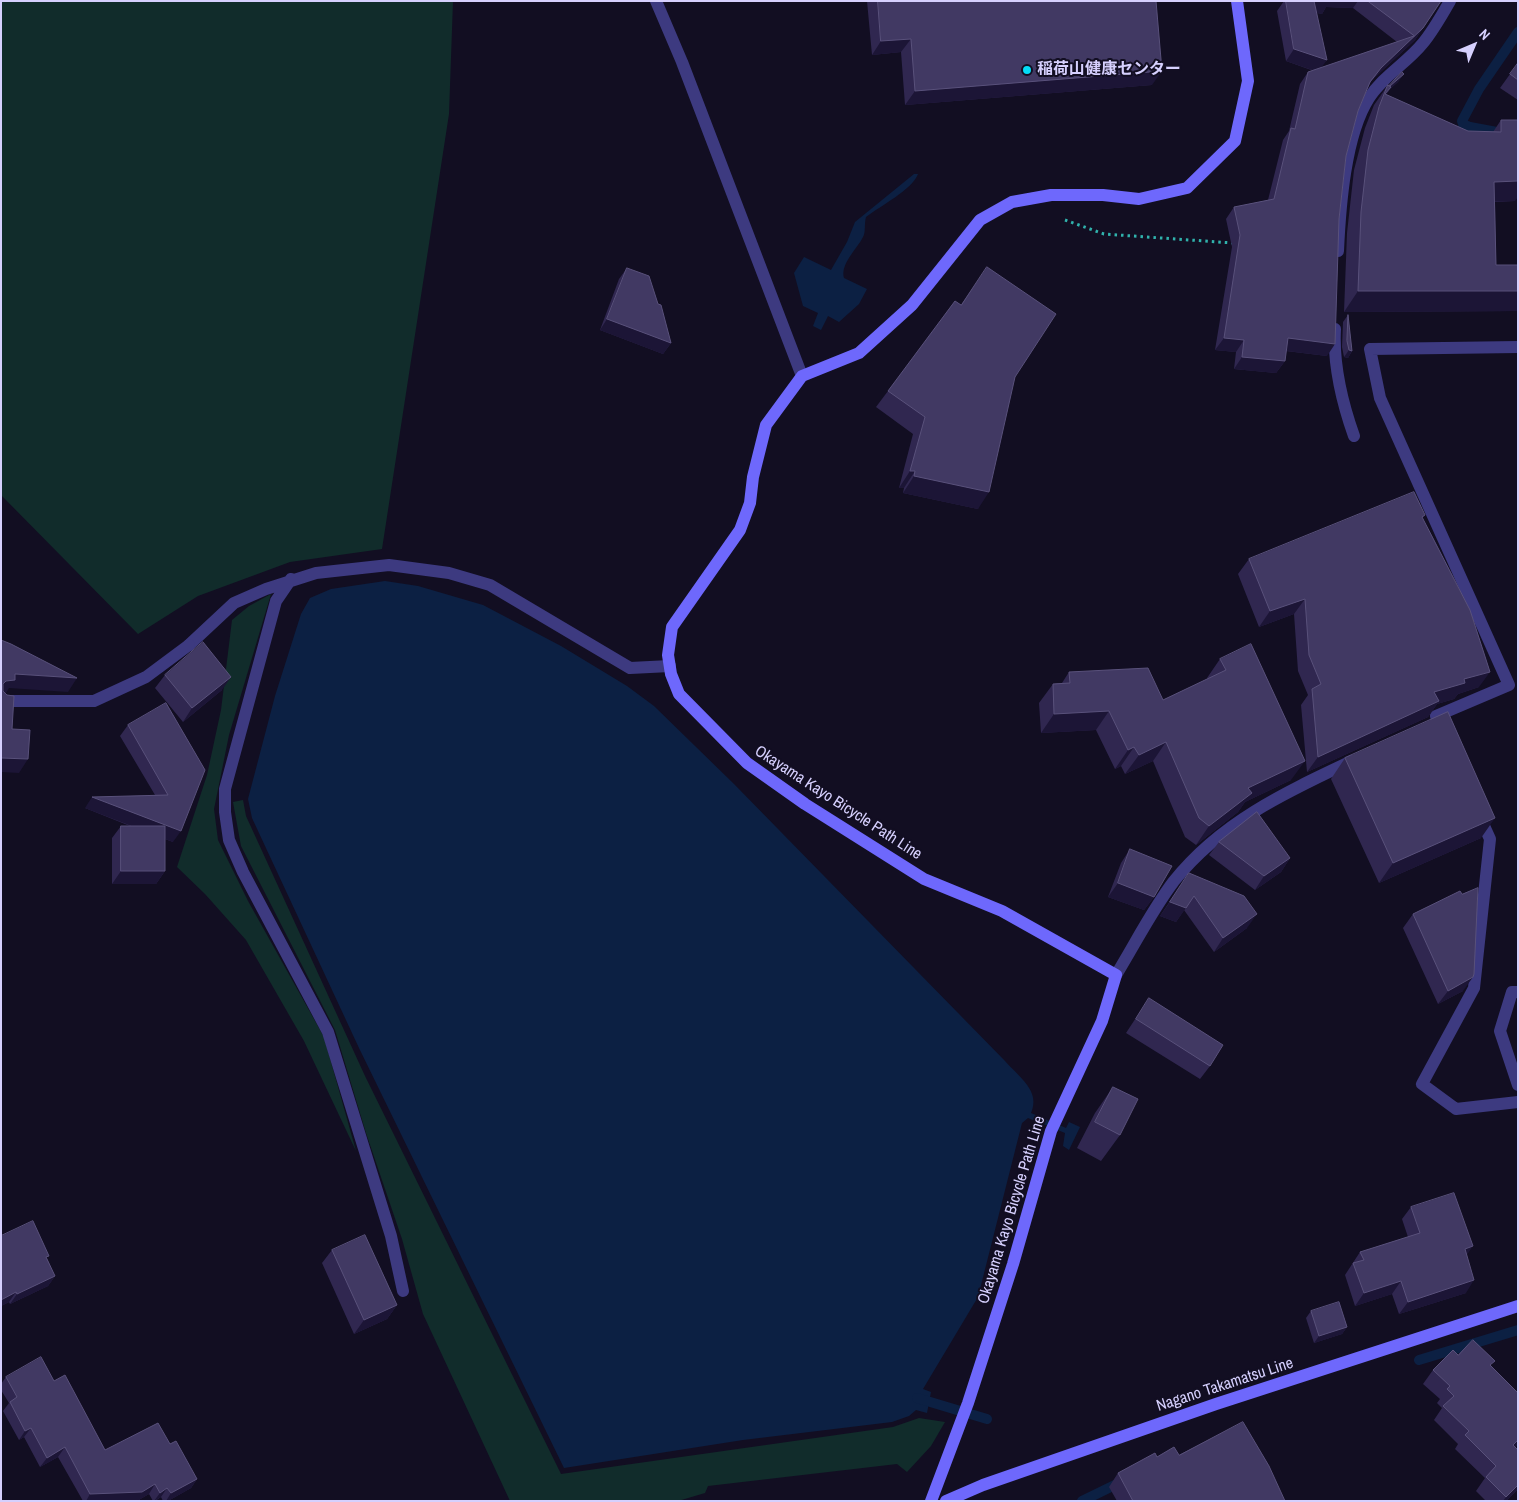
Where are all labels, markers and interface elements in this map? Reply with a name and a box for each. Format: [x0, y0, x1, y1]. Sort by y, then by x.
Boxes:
north arrow [1449, 20, 1499, 70]
text: N [1475, 25, 1494, 44]
place label: 稲荷山健康センター [1037, 60, 1181, 80]
marker: 稲荷山健康センター [1021, 64, 1033, 76]
street label: Okayama Kayo Bicycle Path Line [751, 742, 925, 864]
street label: Okayama Kayo Bicycle Path Line [974, 1114, 1050, 1306]
street label: Nagano Takamatsu Line [1154, 1354, 1296, 1416]

